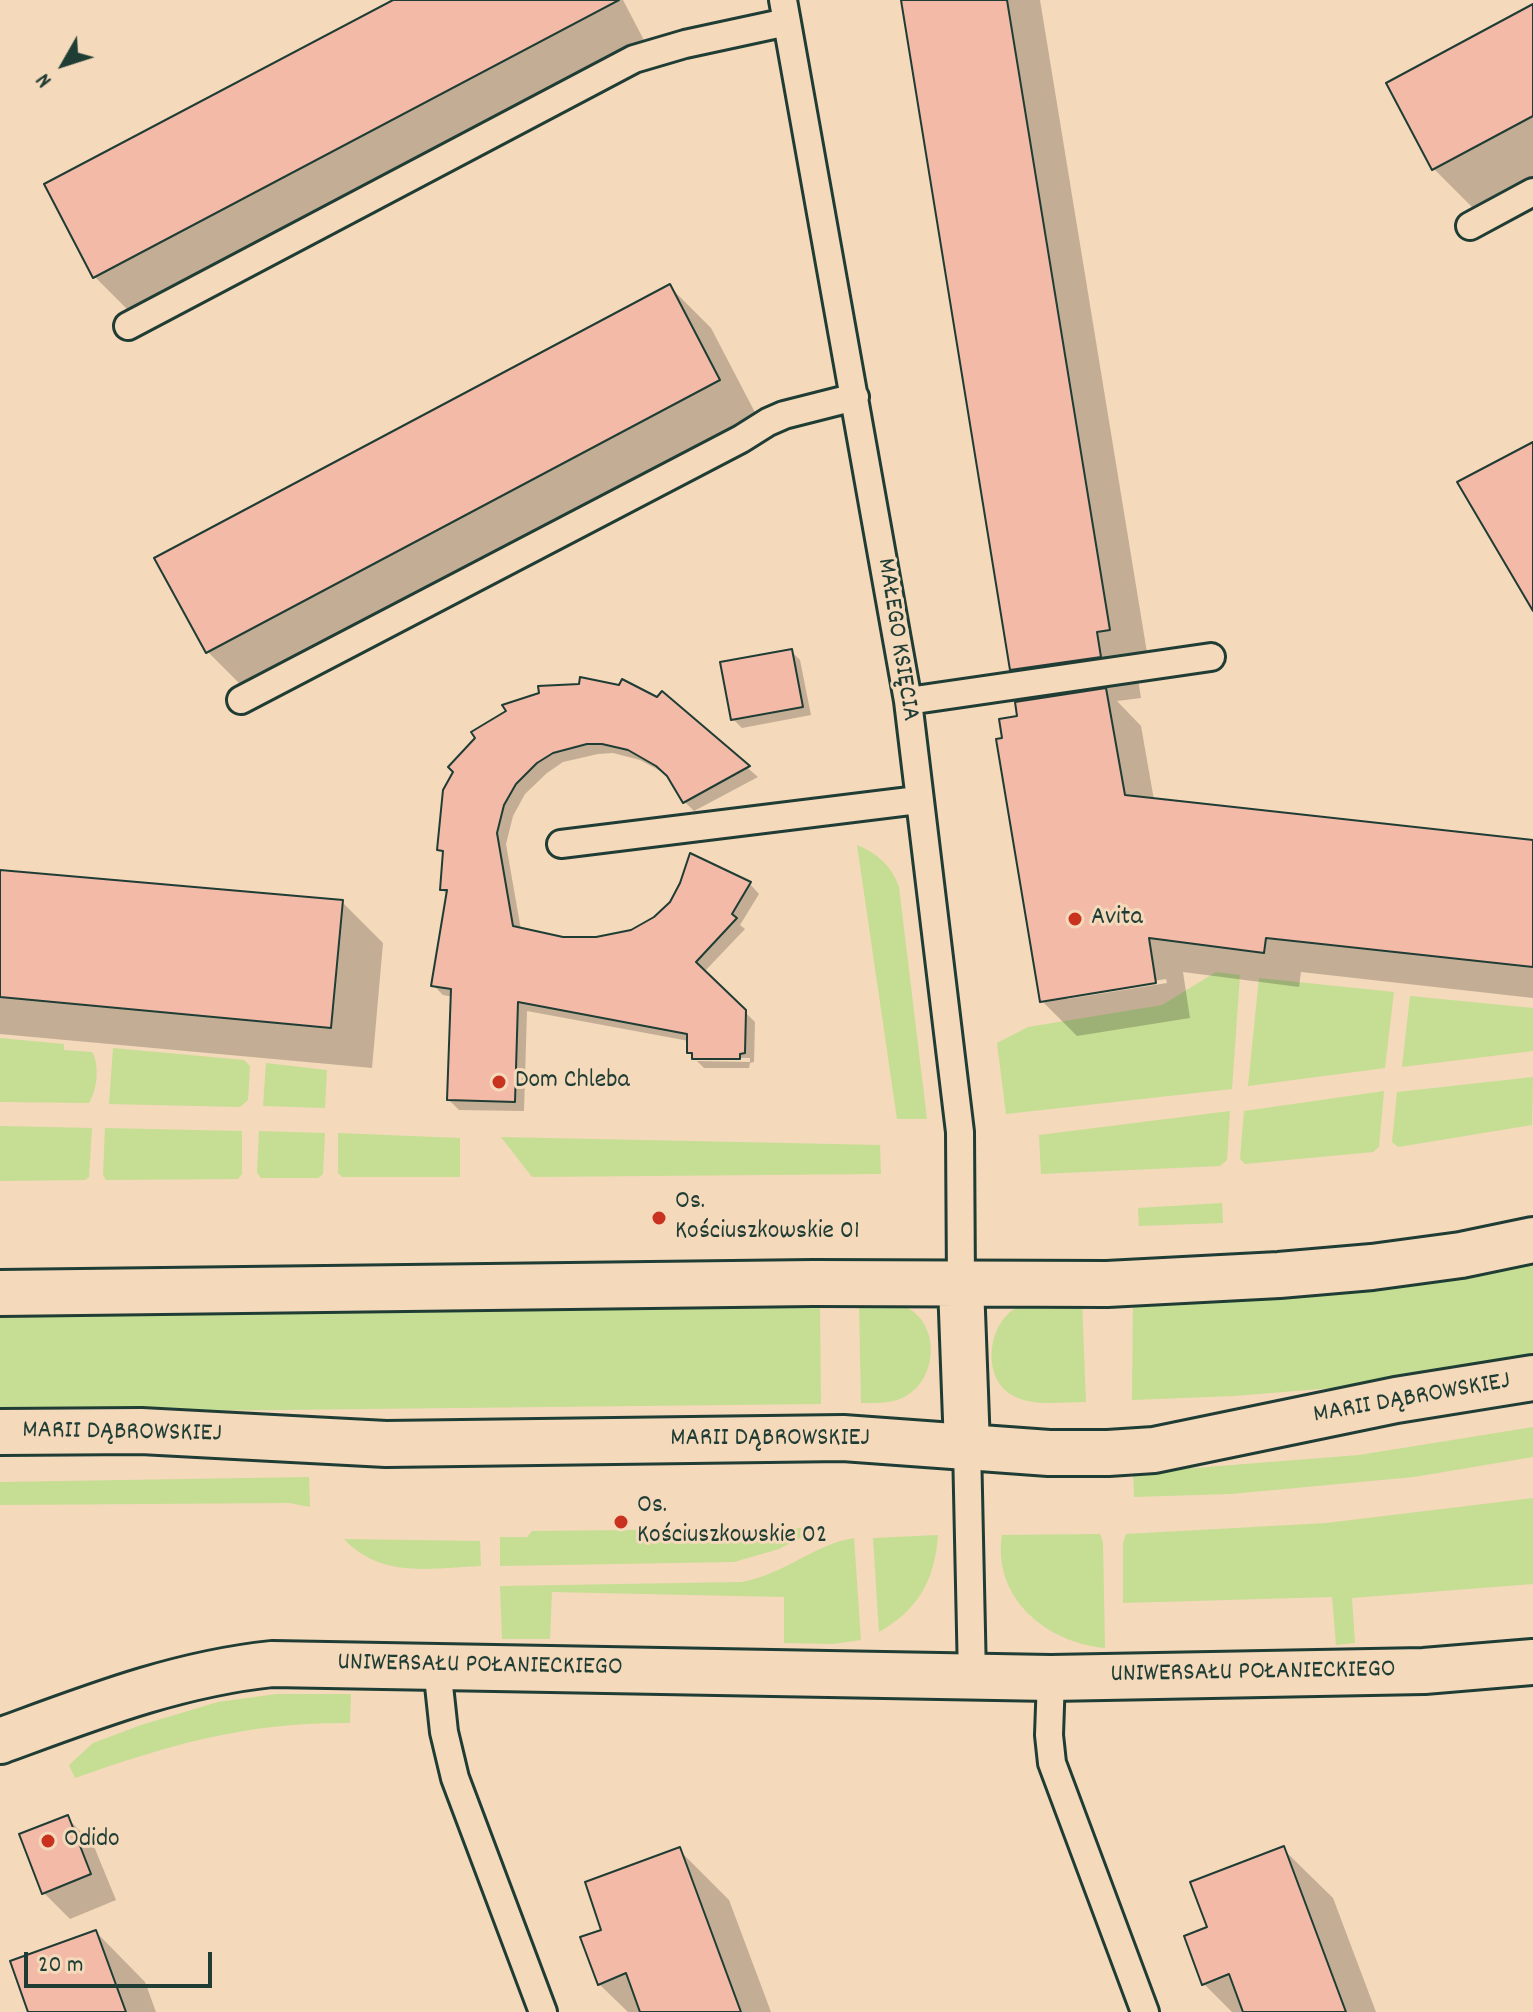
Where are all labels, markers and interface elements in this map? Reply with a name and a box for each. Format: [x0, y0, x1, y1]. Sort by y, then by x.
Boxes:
north arrow [24, 24, 104, 104]
text: N [29, 65, 60, 93]
street label: MAŁEGO KSIĘCIA [868, 556, 924, 724]
place label: Avita [1091, 903, 1143, 935]
marker: Avita [1066, 910, 1084, 928]
place label: Dom Chleba [515, 1066, 630, 1098]
marker: Dom Chleba [490, 1073, 508, 1091]
place label: Os. Kościuszkowskie 01 [675, 1187, 860, 1248]
marker: Os. Kościuszkowskie 01 [650, 1209, 668, 1227]
street label: MARII DĄBROWSKIEJ [1311, 1367, 1513, 1433]
street label: MARII DĄBROWSKIEJ [22, 1417, 222, 1451]
street label: MARII DĄBROWSKIEJ [670, 1424, 870, 1456]
place label: Os. Kościuszkowskie 02 [637, 1491, 827, 1552]
marker: Os. Kościuszkowskie 02 [612, 1513, 630, 1531]
street label: UNIWERSAŁU POŁANIECKIEGO [337, 1649, 623, 1685]
street label: UNIWERSAŁU POŁANIECKIEGO [1110, 1656, 1396, 1692]
place label: Odido [64, 1825, 120, 1857]
marker: Odido [39, 1832, 57, 1850]
scale bar [28, 1936, 216, 1986]
text: 20 m [38, 1949, 84, 1983]

